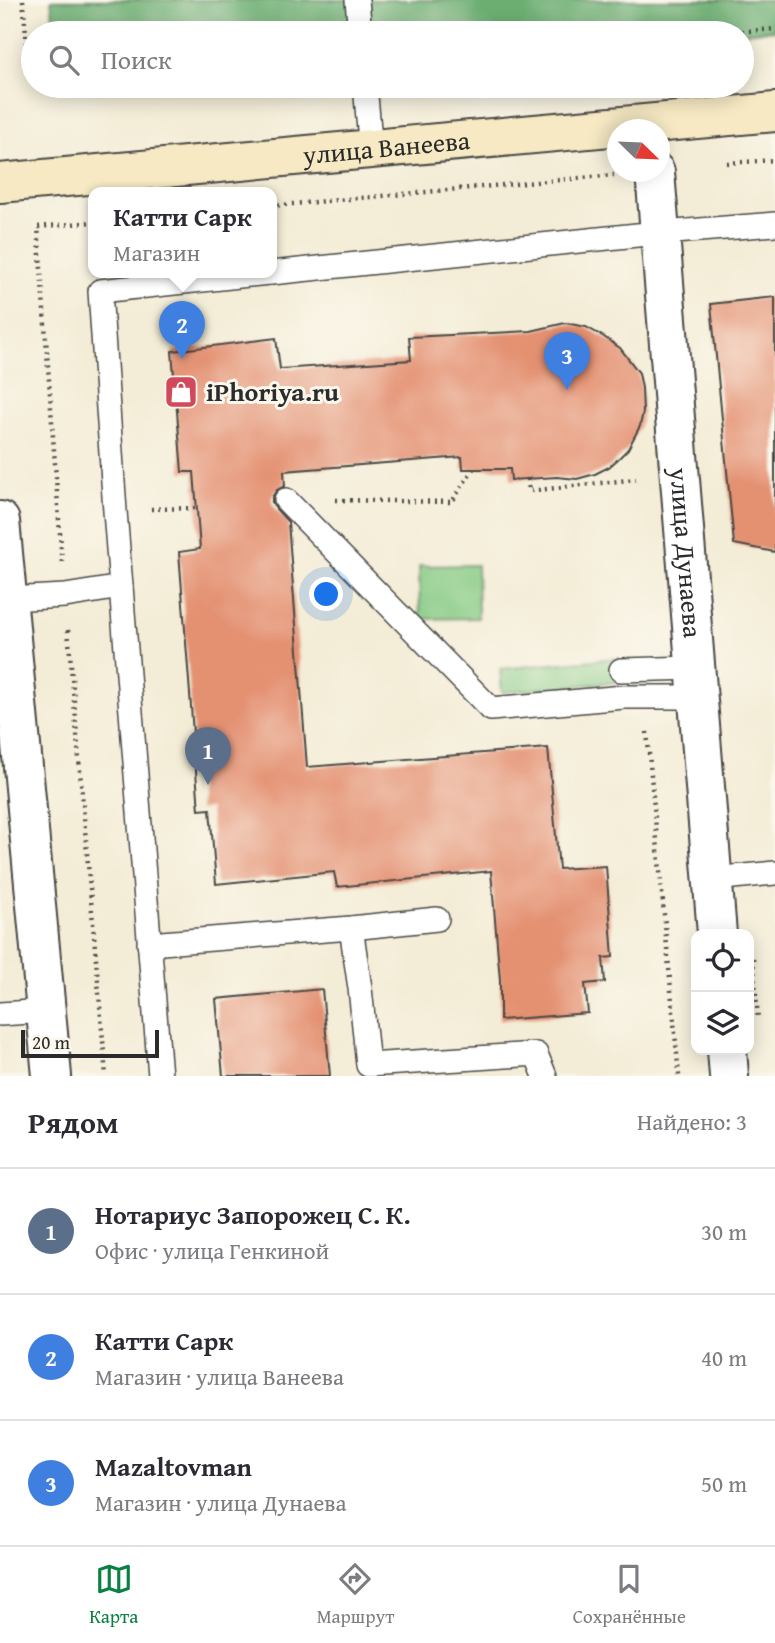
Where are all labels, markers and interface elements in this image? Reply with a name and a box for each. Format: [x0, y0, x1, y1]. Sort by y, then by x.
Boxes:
search box [21, 21, 754, 98]
text: Поиск [101, 40, 172, 79]
icon: search [45, 41, 83, 79]
north arrow [607, 119, 670, 182]
street label: улица Ванеева [300, 120, 472, 174]
popup [88, 187, 277, 278]
text: Катти Сарк [113, 197, 252, 236]
text: Магазин [113, 236, 200, 269]
pin: 2 [159, 301, 205, 359]
pin: 3 [544, 332, 590, 390]
place label: iPhoriya.ru [206, 372, 339, 411]
shop icon: iPhoriya.ru [162, 373, 200, 411]
street label: улица Дунаева [660, 465, 713, 640]
your location [309, 577, 343, 611]
pin: 1 [185, 727, 231, 785]
map controls [691, 929, 754, 1055]
button: locate [691, 929, 754, 992]
button: layers [691, 992, 754, 1055]
scale bar [21, 1027, 159, 1059]
text: 20 m [32, 1028, 70, 1056]
text: Рядом [28, 1100, 119, 1144]
text: Найдено: 3 [637, 1105, 747, 1138]
text: Нотариус Запорожец С. К. [95, 1195, 411, 1234]
text: 1 [45, 1215, 57, 1248]
text: 30 m [701, 1215, 747, 1248]
text: Офис · улица Генкиной [95, 1234, 329, 1267]
text: Катти Сарк [95, 1321, 233, 1360]
text: 2 [45, 1341, 57, 1374]
text: 40 m [701, 1341, 747, 1374]
text: Магазин · улица Ванеева [95, 1360, 344, 1393]
text: Mazaltovman [95, 1447, 252, 1486]
text: 3 [45, 1467, 57, 1500]
text: 50 m [701, 1467, 747, 1500]
text: Магазин · улица Дунаева [95, 1486, 346, 1519]
tab: Карта [89, 1560, 138, 1630]
tab: Маршрут [317, 1560, 394, 1630]
tab: Сохранённые [573, 1560, 686, 1630]

